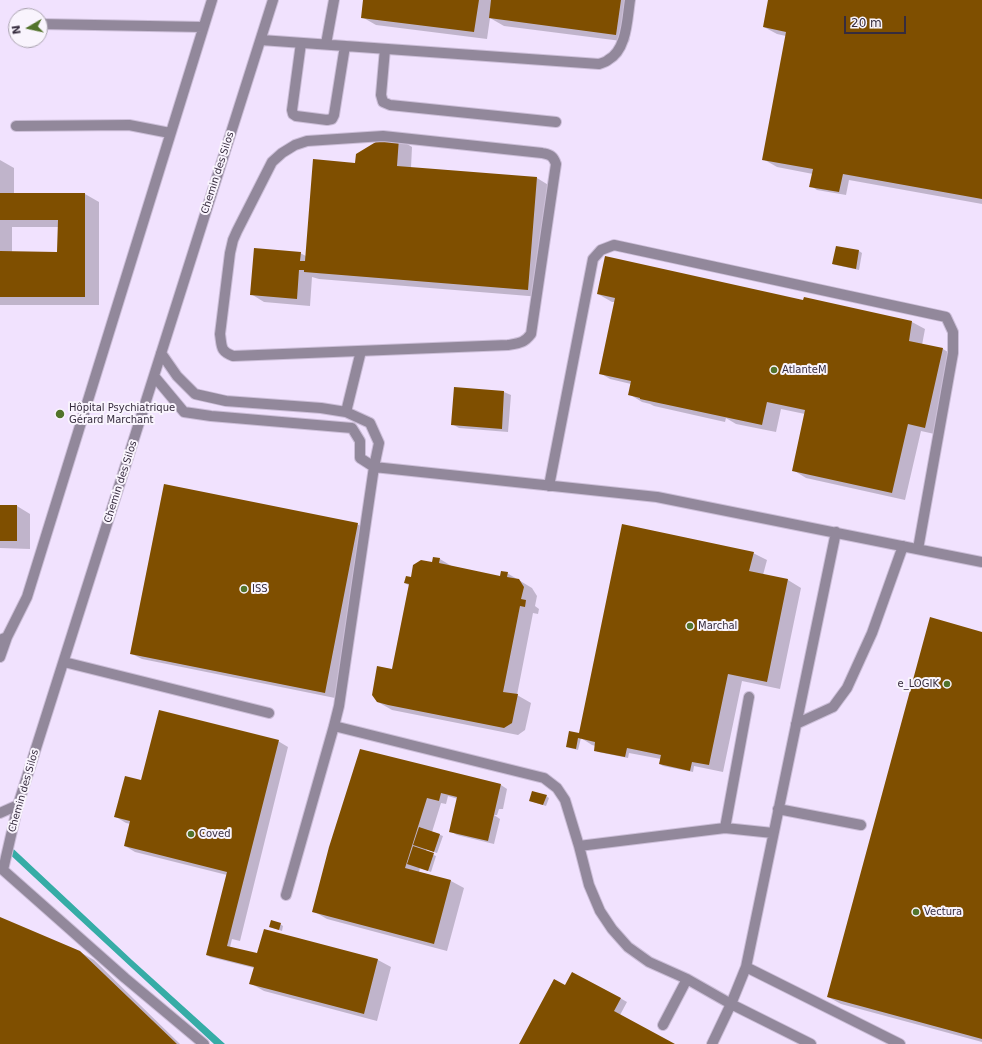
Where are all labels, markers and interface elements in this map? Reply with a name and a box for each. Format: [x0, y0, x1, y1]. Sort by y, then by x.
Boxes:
north arrow [8, 8, 48, 48]
scale bar [846, 8, 908, 34]
text: 20 m [851, 16, 882, 30]
text: N [10, 24, 24, 35]
street label: Chemin des Silos [199, 130, 237, 216]
place label: AtlanteM [782, 364, 827, 376]
marker: AtlanteM [769, 365, 779, 375]
place label: Hôpital Psychiatrique Gérard Marchant [69, 402, 175, 426]
marker: Hôpital Psychiatrique Gérard Marchant [54, 408, 66, 420]
street label: Chemin des Silos [102, 439, 140, 525]
place label: ISS [252, 583, 268, 595]
marker: ISS [239, 584, 249, 594]
place label: Marchal [698, 620, 737, 632]
marker: Marchal [685, 621, 695, 631]
place label: e_LOGIK [898, 678, 939, 690]
marker: e_LOGIK [942, 679, 952, 689]
street label: Chemin des Silos [6, 748, 42, 834]
place label: Coved [199, 828, 231, 840]
marker: Coved [186, 829, 196, 839]
place label: Vectura [924, 906, 962, 918]
marker: Vectura [911, 907, 921, 917]

